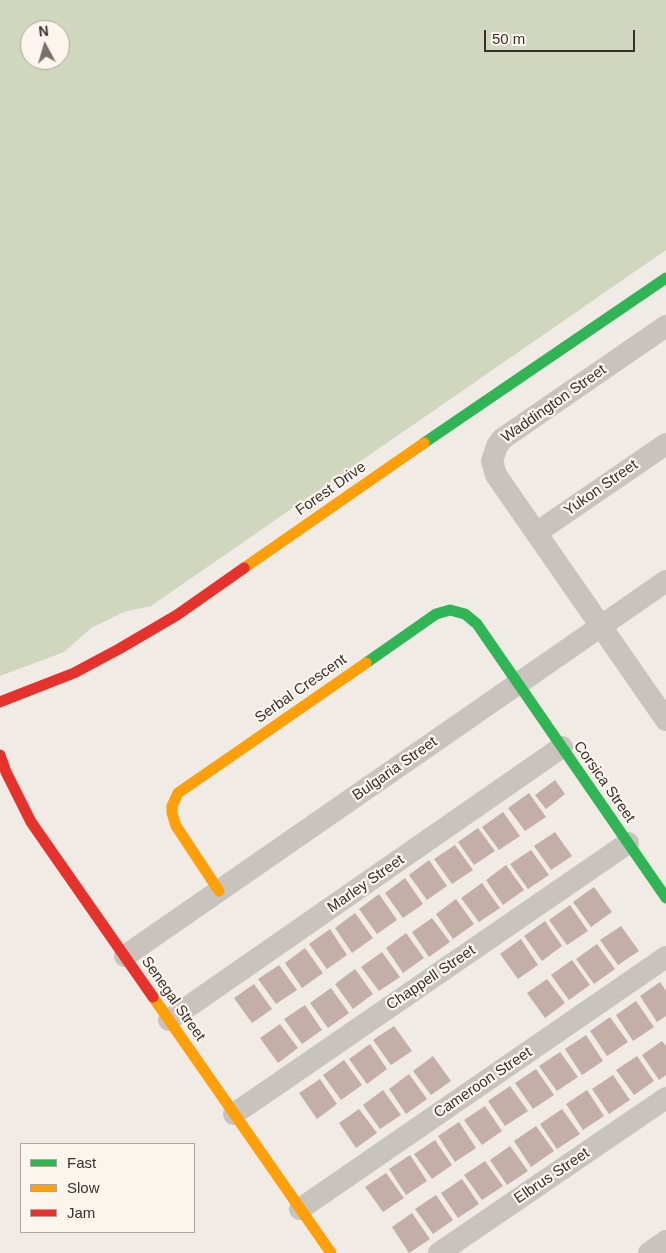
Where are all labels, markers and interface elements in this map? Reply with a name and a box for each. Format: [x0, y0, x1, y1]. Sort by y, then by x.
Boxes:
north arrow [20, 20, 70, 70]
scale bar [486, 20, 637, 52]
text: N [38, 23, 49, 40]
text: 50 m [492, 30, 525, 47]
street label: Waddington Street [498, 361, 610, 447]
street label: Yukon Street [561, 456, 641, 520]
street label: Forest Drive [292, 458, 370, 520]
street label: Serbal Crescent [252, 651, 350, 727]
street label: Bulgaria Street [349, 733, 441, 805]
street label: Corsica Street [569, 738, 639, 826]
street label: Marley Street [324, 851, 408, 917]
street label: Chappell Street [383, 942, 479, 1014]
street label: Senegal Street [137, 953, 209, 1045]
street label: Cameroon Street [431, 1044, 535, 1122]
legend [20, 1143, 195, 1233]
street label: Elbrus Street [511, 1144, 593, 1208]
text: Fast [67, 1154, 96, 1171]
text: Slow [67, 1179, 100, 1196]
text: Jam [67, 1204, 95, 1221]

